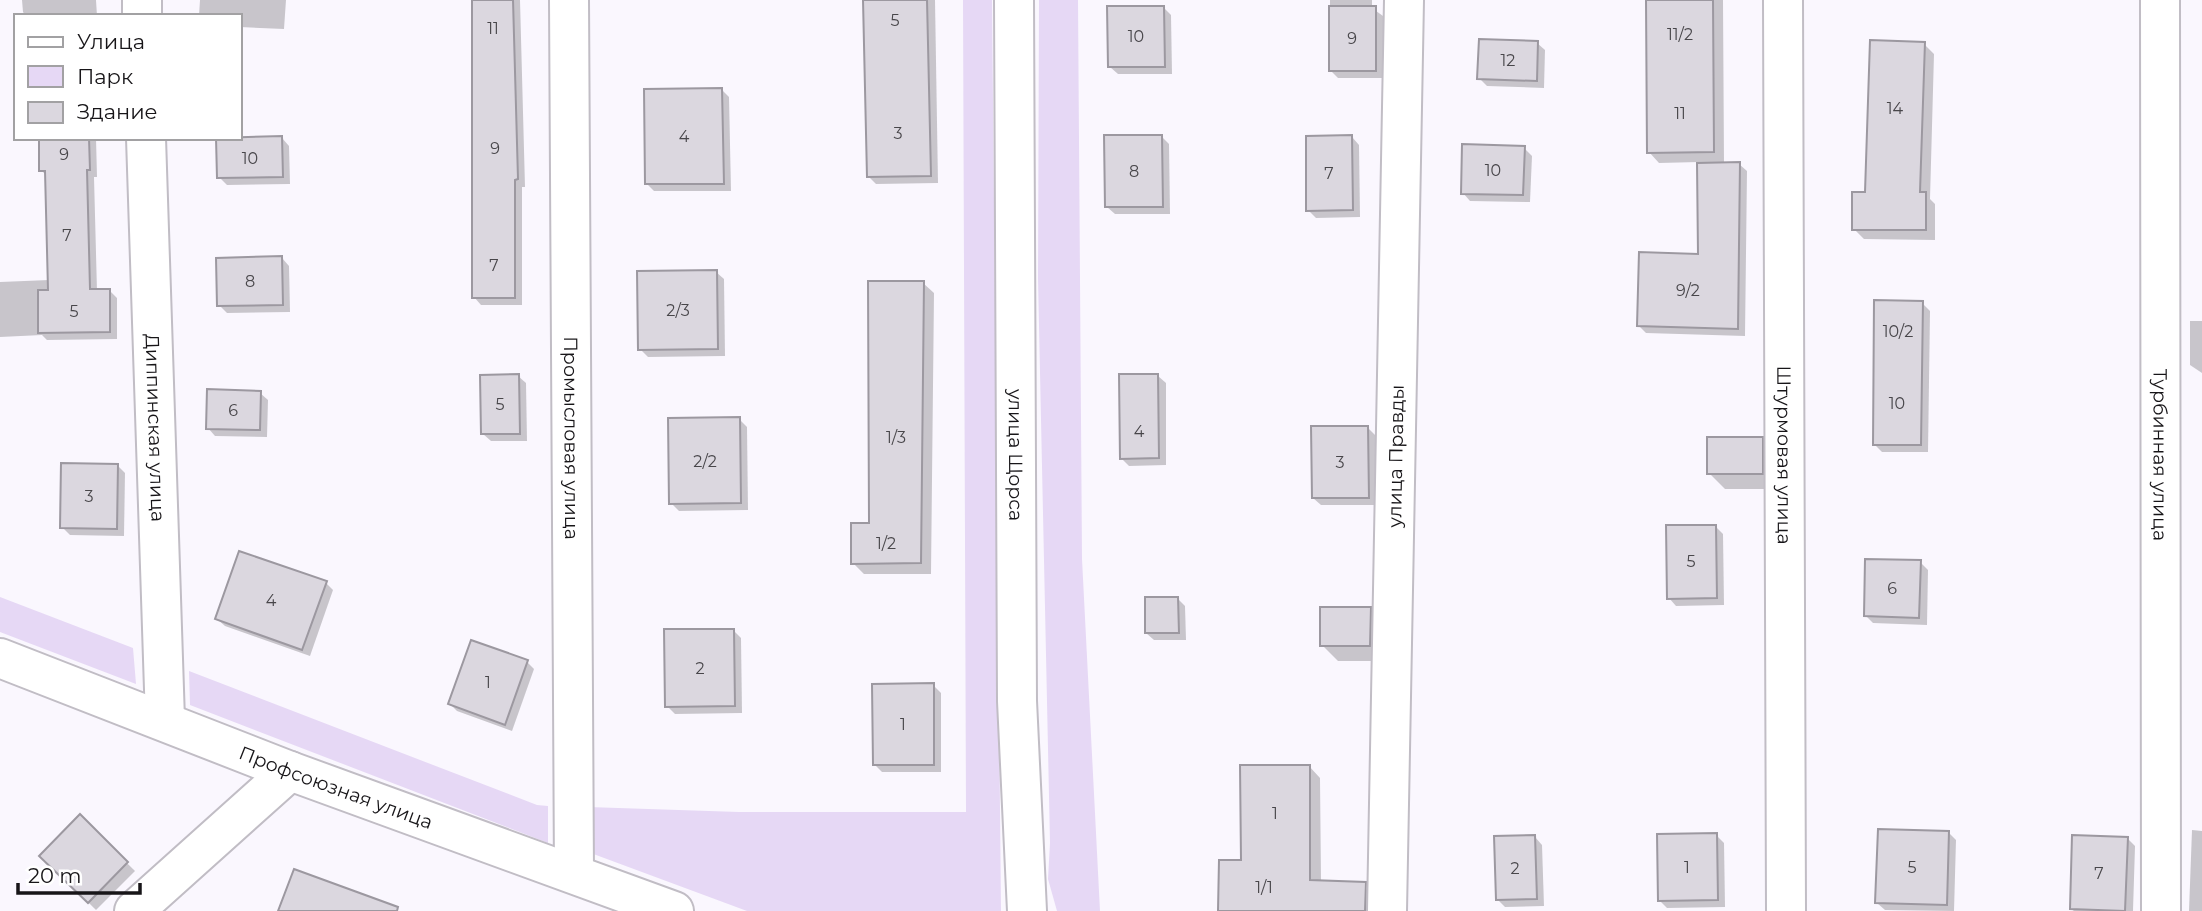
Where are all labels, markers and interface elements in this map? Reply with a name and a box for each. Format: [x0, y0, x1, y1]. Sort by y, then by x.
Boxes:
house number: 5 [890, 11, 900, 30]
legend [14, 14, 242, 140]
house number: 11 [487, 19, 499, 38]
house number: 11/2 [1667, 25, 1693, 44]
house number: 10 [1128, 27, 1144, 46]
text: Улица [77, 29, 145, 54]
house number: 9 [1347, 29, 1357, 48]
house number: 12 [1501, 51, 1515, 70]
text: Парк [77, 64, 133, 89]
text: Здание [77, 99, 158, 124]
house number: 14 [1887, 99, 1904, 118]
house number: 11 [1674, 104, 1686, 123]
house number: 3 [893, 124, 903, 143]
house number: 4 [679, 127, 690, 146]
house number: 9 [490, 139, 500, 158]
house number: 9 [59, 145, 69, 164]
house number: 10 [242, 149, 258, 168]
house number: 10 [1485, 161, 1501, 180]
house number: 8 [1129, 162, 1139, 181]
house number: 7 [1324, 164, 1334, 183]
house number: 7 [62, 226, 72, 245]
house number: 7 [489, 256, 499, 275]
house number: 8 [245, 272, 255, 291]
house number: 9/2 [1676, 281, 1700, 300]
house number: 2/3 [666, 301, 690, 320]
house number: 5 [69, 302, 79, 321]
house number: 10/2 [1883, 322, 1913, 341]
street label: Диппинская улица [141, 333, 170, 522]
street label: Промысловая улица [559, 336, 584, 540]
street label: Штурмовая улица [1773, 365, 1796, 545]
street label: Турбинная улица [2149, 369, 2172, 541]
street label: улица Правды [1383, 384, 1408, 529]
street label: улица Щорса [1004, 388, 1028, 521]
house number: 10 [1889, 394, 1905, 413]
house number: 5 [495, 395, 505, 414]
house number: 6 [228, 401, 238, 420]
house number: 4 [1134, 422, 1145, 441]
house number: 1/3 [886, 428, 906, 447]
house number: 2/2 [693, 452, 717, 471]
house number: 3 [1335, 453, 1345, 472]
house number: 3 [84, 487, 94, 506]
house number: 1/2 [876, 534, 896, 553]
house number: 5 [1686, 552, 1696, 571]
house number: 6 [1887, 579, 1897, 598]
house number: 4 [266, 591, 277, 610]
house number: 2 [695, 659, 705, 678]
house number: 1 [485, 673, 491, 692]
house number: 1 [900, 715, 906, 734]
street label: Профсоюзная улица [236, 741, 436, 834]
house number: 1 [1272, 804, 1278, 823]
scale bar [18, 852, 140, 896]
house number: 1 [1684, 858, 1690, 877]
house number: 5 [1907, 858, 1917, 877]
house number: 2 [1510, 859, 1520, 878]
text: 20 m [28, 863, 82, 888]
house number: 7 [2094, 864, 2104, 883]
house number: 1/1 [1255, 878, 1273, 897]

